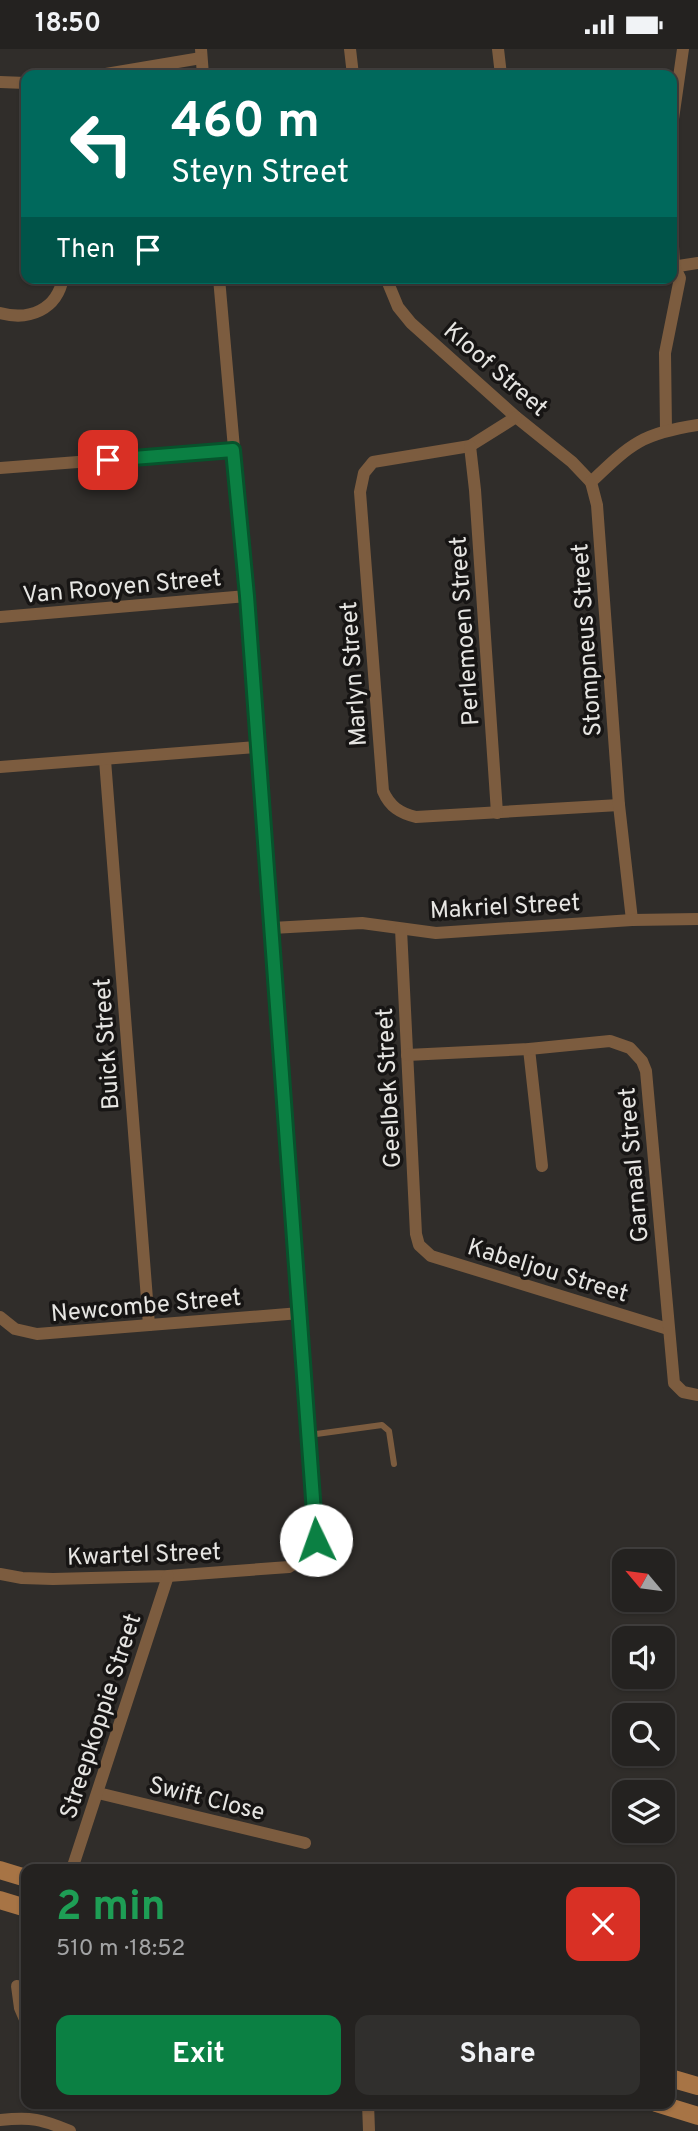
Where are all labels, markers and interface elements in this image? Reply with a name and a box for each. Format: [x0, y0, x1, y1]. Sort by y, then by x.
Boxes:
text: 18:50 [35, 8, 101, 41]
text: 460 m [171, 93, 320, 155]
icon: left [56, 98, 147, 189]
text: Steyn Street [171, 154, 349, 194]
icon: arrive [129, 231, 167, 269]
text: Then [56, 234, 115, 267]
street label: Kloof Street [436, 317, 553, 424]
pin [78, 430, 138, 490]
icon: arrive [89, 441, 127, 479]
street label: Perlemoen Street [444, 535, 488, 727]
street label: Stompneus Street [566, 542, 610, 737]
street label: Van Rooyen Street [22, 564, 223, 612]
street label: Marlyn Street [335, 600, 375, 747]
street label: Makriel Street [429, 889, 581, 927]
street label: Buick Street [88, 977, 128, 1111]
street label: Geelbek Street [371, 1007, 409, 1169]
street label: Garnaal Street [613, 1086, 657, 1244]
street label: Kabeljou Street [463, 1233, 631, 1311]
street label: Newcombe Street [50, 1284, 243, 1330]
position arrow [279, 1503, 353, 1577]
street label: Kwartel Street [66, 1538, 222, 1574]
north arrow [612, 1549, 676, 1612]
map controls [612, 1549, 675, 1843]
street label: Streepkoppie Street [55, 1610, 149, 1823]
button: sound [612, 1626, 675, 1689]
button: search [612, 1703, 675, 1766]
street label: Swift Close [145, 1771, 268, 1829]
button: layers [612, 1780, 675, 1843]
text: 2 min [56, 1882, 166, 1935]
button: close [566, 1887, 640, 1961]
text: 510 m · 18:52 [56, 1935, 185, 1964]
button: Exit [56, 2015, 341, 2095]
button: Share [355, 2015, 640, 2095]

